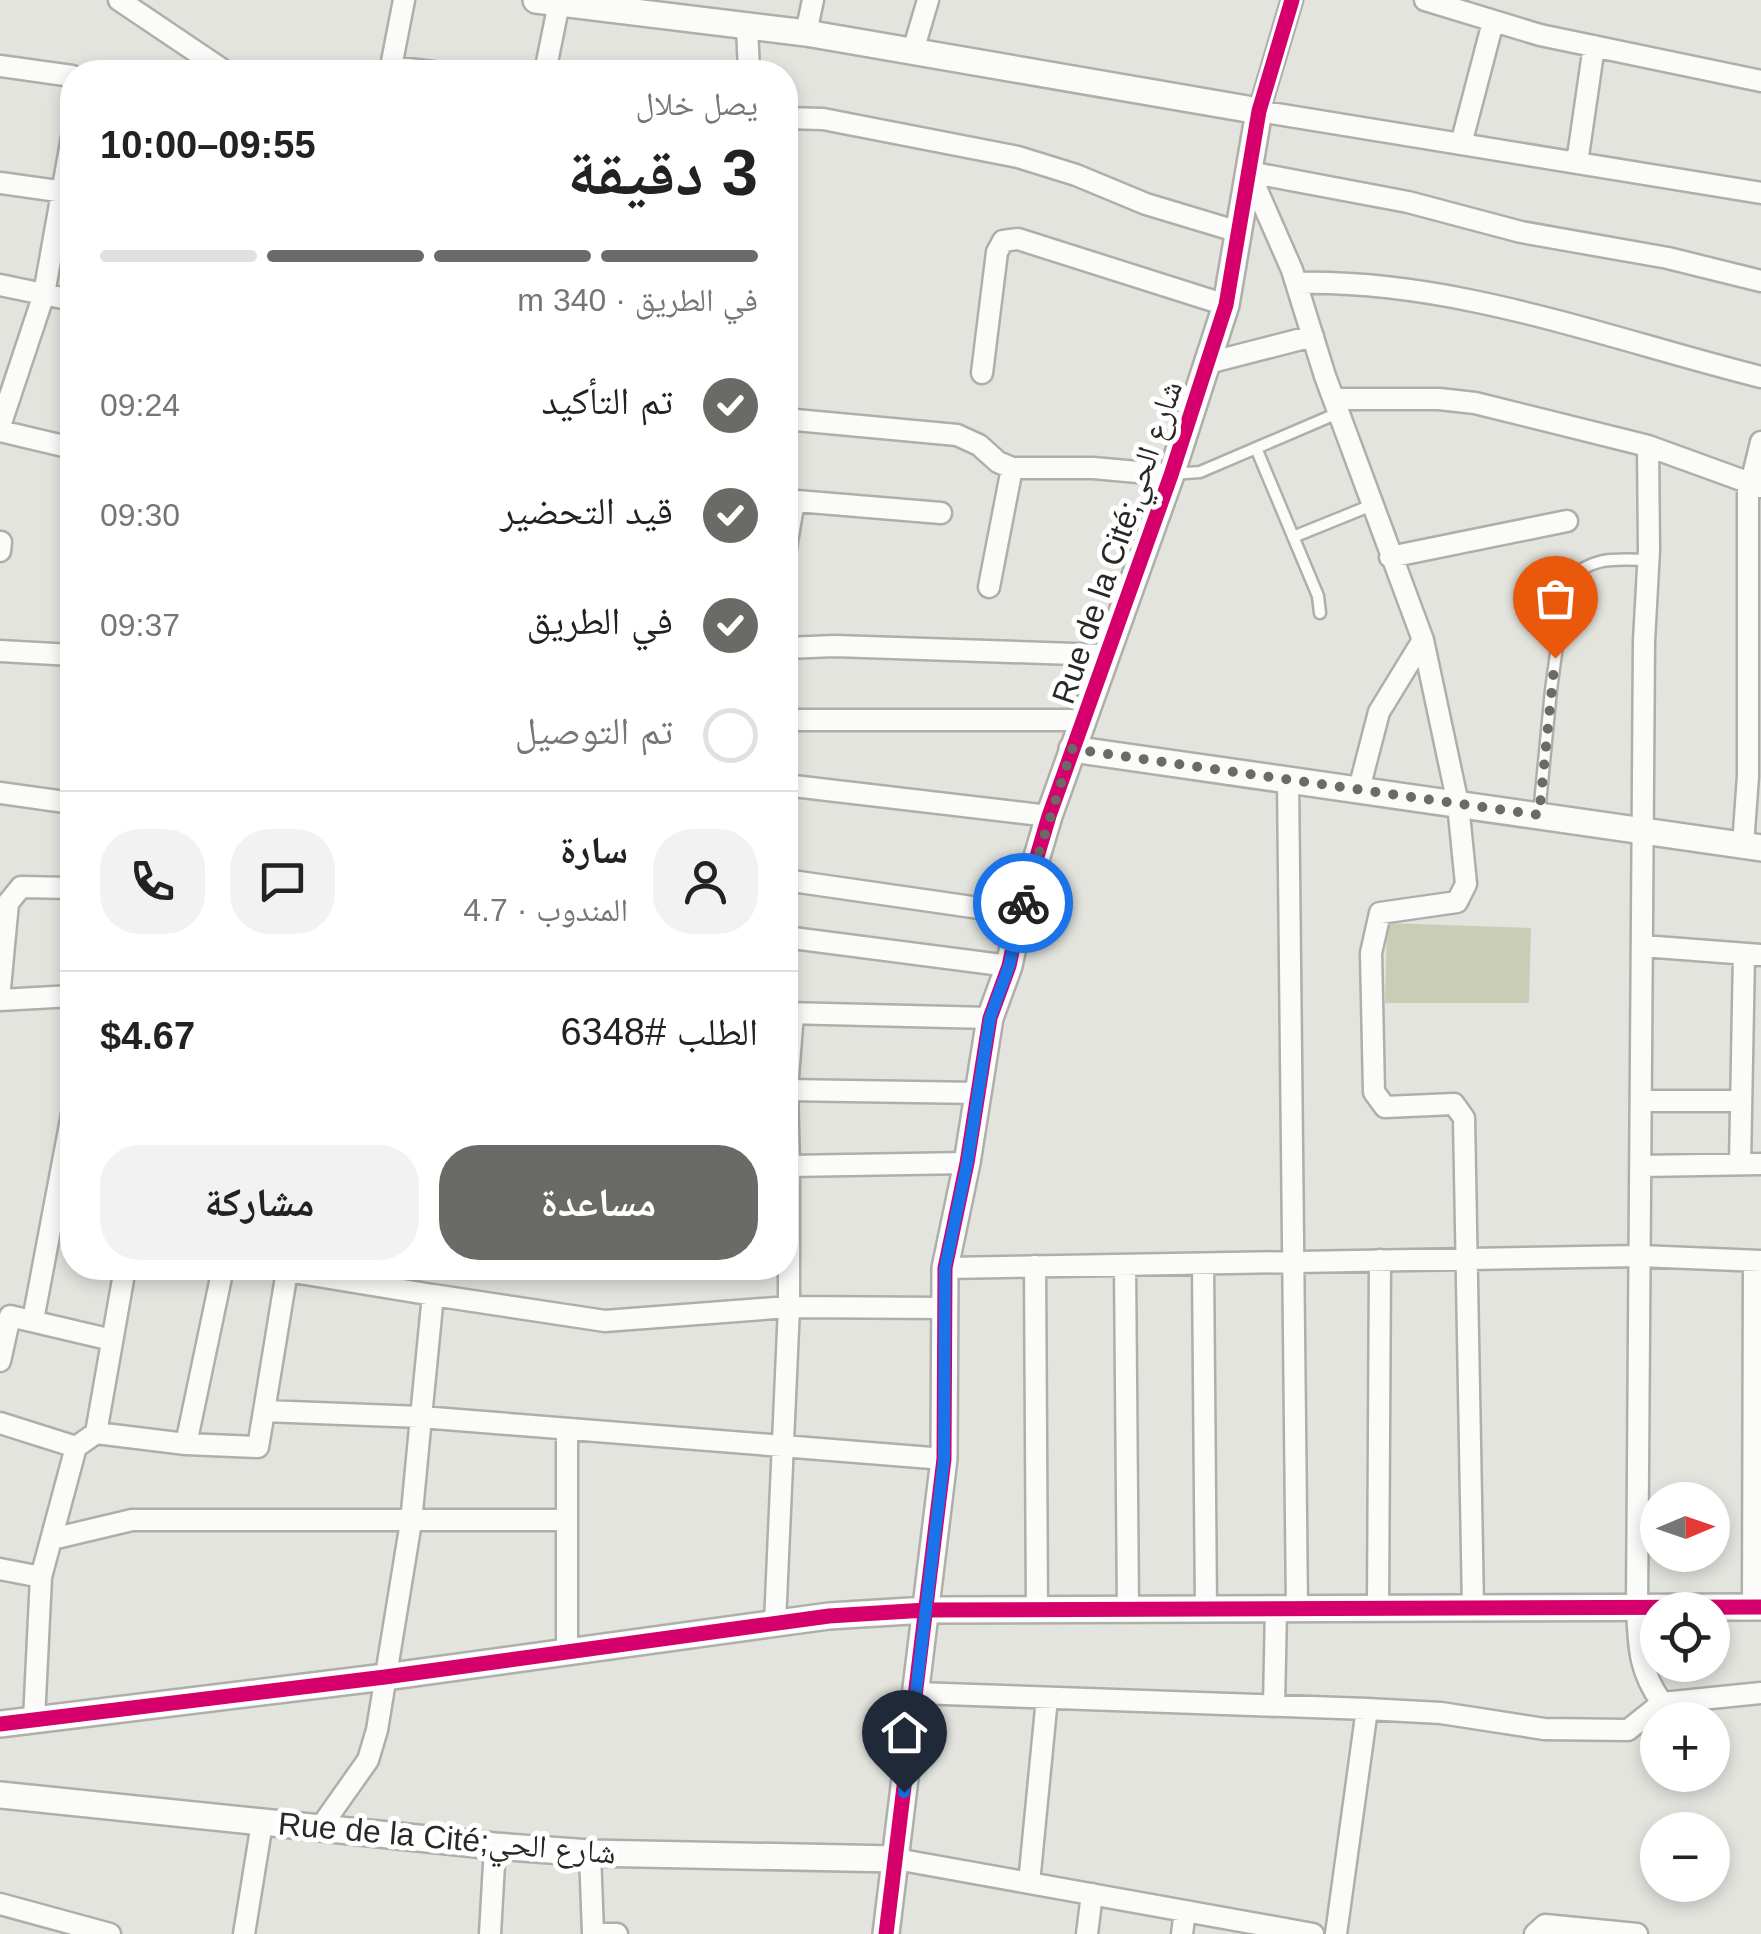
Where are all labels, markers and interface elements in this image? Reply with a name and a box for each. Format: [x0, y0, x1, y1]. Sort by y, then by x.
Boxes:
text: يصل خلال [635, 86, 758, 122]
text: 09:55–10:00 [100, 124, 316, 166]
text: 3 دقيقة [567, 136, 758, 209]
text: في الطريق · 340 m [517, 282, 758, 318]
street label: Rue de la Cité;شارع الحي [1045, 376, 1196, 710]
icon: check [703, 378, 758, 433]
text: تم التأكيد [541, 380, 673, 422]
text: 09:24 [100, 387, 180, 423]
icon: check [703, 488, 758, 543]
text: قيد التحضير [500, 490, 673, 532]
text: 09:30 [100, 497, 180, 533]
pin [1513, 556, 1598, 659]
icon: bag [1528, 571, 1583, 626]
icon: check [703, 598, 758, 653]
text: في الطريق [527, 600, 673, 642]
text: 09:37 [100, 607, 180, 643]
text: تم التوصيل [515, 710, 673, 752]
button: phone [100, 829, 205, 934]
button: chat [230, 829, 335, 934]
text: سارة [560, 829, 628, 871]
button: person [653, 829, 758, 934]
courier [973, 853, 1073, 953]
icon: bike [996, 876, 1051, 931]
text: المندوب · 4.7 [463, 892, 628, 928]
text: الطلب #6348 [560, 1011, 758, 1053]
text: $4.67 [100, 1015, 195, 1057]
button: مشاركة [100, 1145, 419, 1260]
button: مساعدة [439, 1145, 758, 1260]
north arrow [1640, 1482, 1730, 1572]
map controls [1640, 1482, 1730, 1902]
button: locate [1640, 1592, 1730, 1682]
pin [862, 1690, 947, 1793]
button: + [1640, 1702, 1730, 1792]
icon: home [877, 1705, 932, 1760]
street label: Rue de la Cité;شارع الحي [276, 1805, 617, 1878]
button: − [1640, 1812, 1730, 1902]

